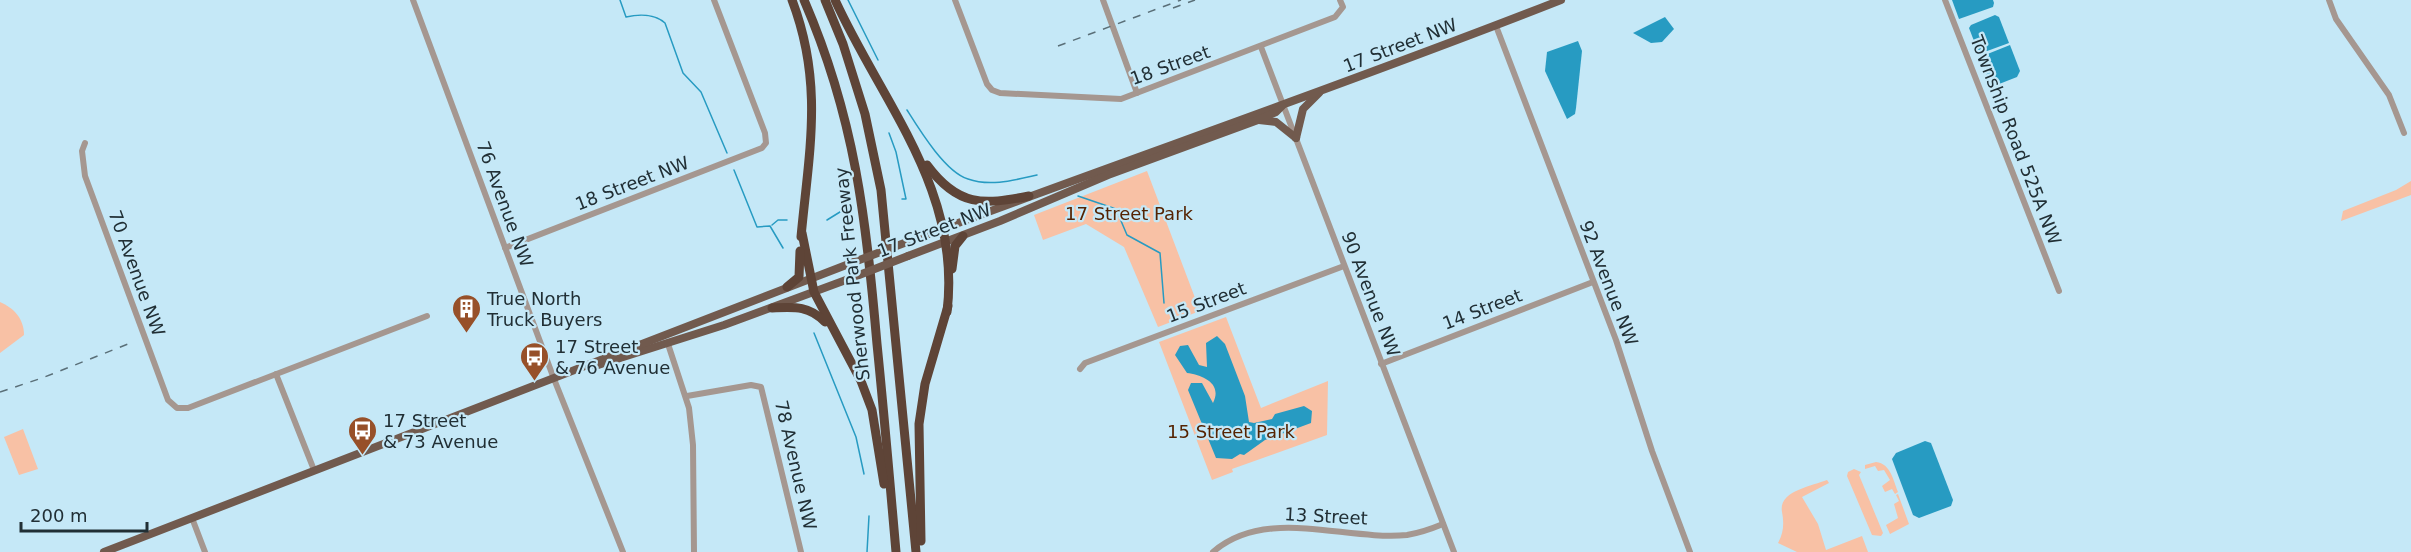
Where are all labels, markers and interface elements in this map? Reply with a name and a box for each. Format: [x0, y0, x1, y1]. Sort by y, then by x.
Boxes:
street label: 17 Street NW [1340, 14, 1460, 76]
street label: Township Road 525A NW [1966, 31, 2066, 248]
street label: 18 Street [1127, 41, 1213, 89]
street label: 76 Avenue NW [472, 138, 538, 270]
street label: 18 Street NW [572, 152, 692, 214]
street label: Sherwood Park Freeway [830, 166, 874, 382]
street label: 17 Street NW [874, 199, 994, 261]
park label: 17 Street Park [1065, 203, 1194, 224]
street label: 70 Avenue NW [104, 207, 170, 339]
street label: 92 Avenue NW [1575, 217, 1643, 349]
street label: 90 Avenue NW [1337, 228, 1405, 360]
street label: 15 Street [1163, 277, 1249, 327]
street label: 14 Street [1439, 284, 1525, 334]
place label: True North Truck Buyers [486, 288, 602, 330]
building icon: True North Truck Buyers [450, 292, 482, 334]
place label: 17 Street & 76 Avenue [555, 336, 670, 378]
bus stop icon: 17 Street & 76 Avenue [518, 340, 550, 382]
street label: 78 Avenue NW [771, 398, 821, 532]
place label: 17 Street & 73 Avenue [383, 410, 498, 452]
bus stop icon: 17 Street & 73 Avenue [346, 414, 378, 456]
park label: 15 Street Park [1167, 421, 1296, 442]
scale bar [21, 495, 147, 533]
street label: 13 Street [1284, 503, 1368, 529]
text: 200 m [30, 505, 88, 526]

